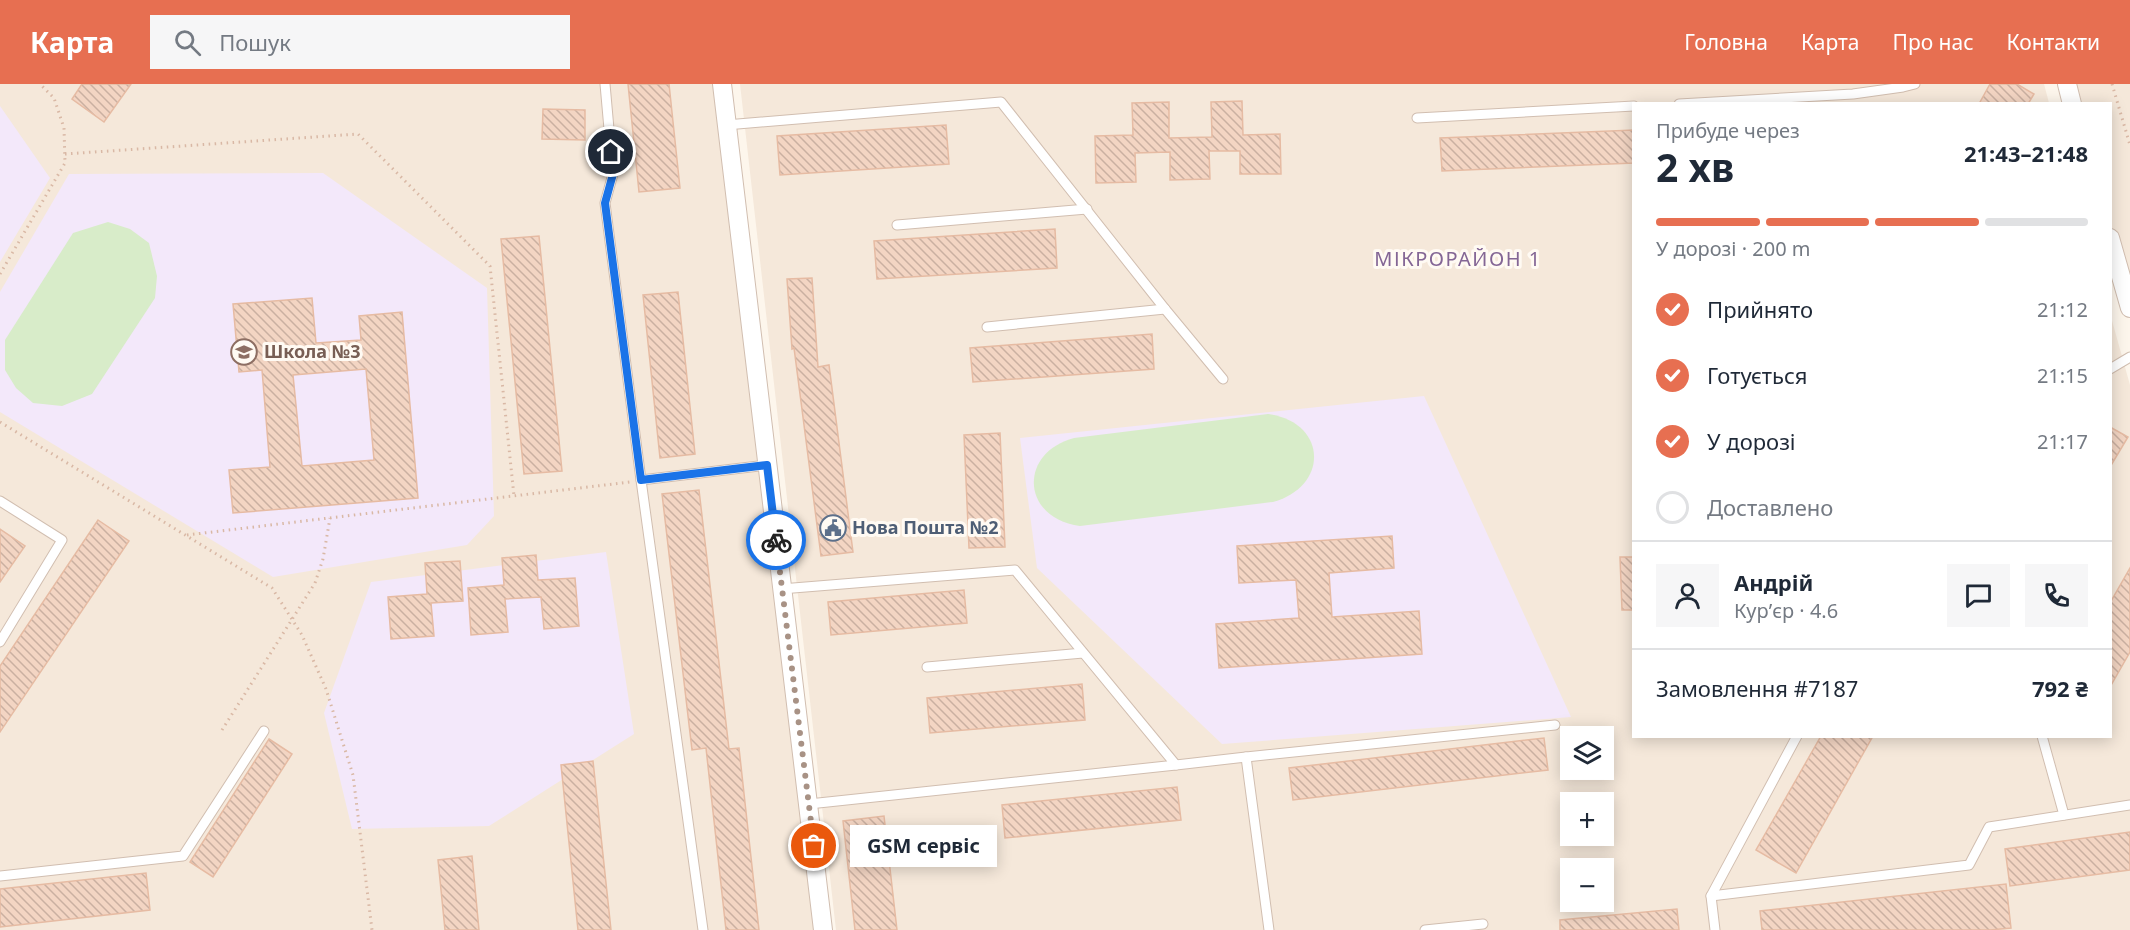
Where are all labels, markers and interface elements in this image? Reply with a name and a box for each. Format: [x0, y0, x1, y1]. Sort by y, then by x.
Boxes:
search box [150, 15, 570, 69]
text: Карта [30, 23, 114, 61]
icon: search [171, 26, 204, 59]
text: Пошук [219, 27, 291, 57]
text: Головна [1684, 28, 1768, 56]
text: Карта [1801, 28, 1859, 56]
text: Про нас [1892, 28, 1974, 56]
text: Контакти [2007, 28, 2100, 56]
text: Прибуде через [1656, 117, 1800, 144]
pin [585, 126, 636, 177]
icon: home [594, 135, 627, 168]
text: 21:43–21:48 [1964, 138, 2088, 168]
text: 2 хв [1656, 140, 1734, 193]
text: У дорозі · 200 m [1656, 235, 1810, 262]
district label: МІКРОРАЙОН 1 [1374, 245, 1542, 272]
icon: check [1656, 293, 1689, 326]
text: Прийнято [1707, 294, 1813, 324]
text: 21:12 [2037, 296, 2088, 323]
school or university icon: Школа №3 [229, 337, 259, 367]
place label: Школа №3 [264, 339, 361, 363]
icon: check [1656, 359, 1689, 392]
text: Готується [1707, 360, 1807, 390]
text: 21:15 [2037, 362, 2088, 389]
icon: check [1656, 425, 1689, 458]
text: У дорозі [1707, 426, 1796, 456]
text: 21:17 [2037, 428, 2088, 455]
text: Доставлено [1707, 492, 1833, 522]
courier [746, 510, 806, 570]
public building icon: Нова Пошта №2 [818, 513, 848, 543]
place label: Нова Пошта №2 [852, 515, 999, 539]
icon: bike [760, 524, 793, 557]
button: person [1656, 564, 1719, 627]
button: chat [1947, 564, 2010, 627]
button: phone [2025, 564, 2088, 627]
text: Андрій [1734, 567, 1813, 597]
text: Кур’єр · 4.6 [1734, 597, 1838, 624]
text: Замовлення #7187 [1656, 673, 1858, 703]
text: 792 ₴ [2032, 673, 2088, 703]
map controls [1560, 726, 1614, 912]
button: layers [1560, 726, 1614, 780]
button: + [1560, 792, 1614, 846]
pin [788, 820, 839, 871]
callout: GSM сервіс [850, 825, 997, 867]
icon: bag [797, 829, 830, 862]
text: GSM сервіс [867, 832, 980, 859]
button: − [1560, 858, 1614, 912]

